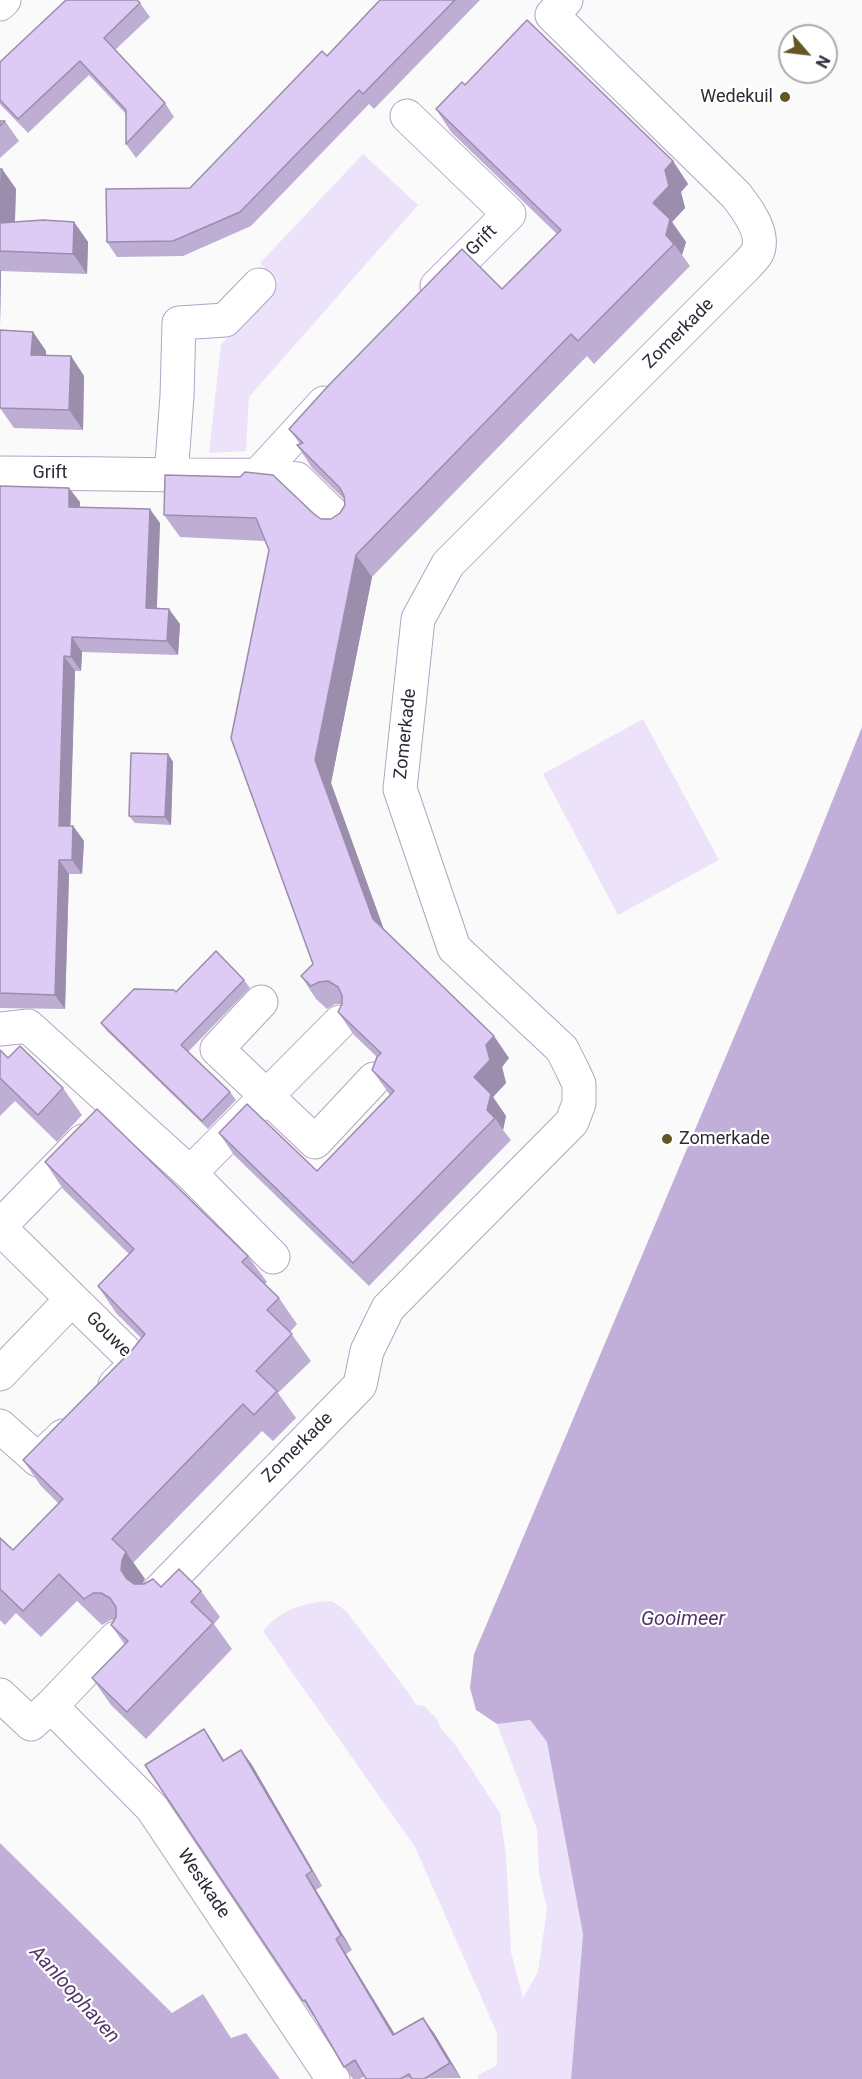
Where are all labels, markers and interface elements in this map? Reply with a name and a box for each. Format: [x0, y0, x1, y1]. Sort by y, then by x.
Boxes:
north arrow [778, 24, 838, 84]
text: N [812, 52, 834, 71]
place label: Wedekuil [700, 86, 773, 108]
marker: Wedekuil [778, 90, 792, 104]
street label: Grift [462, 221, 502, 261]
street label: Zomerkade [639, 294, 719, 374]
street label: Grift [33, 462, 67, 484]
street label: Zomerkade [391, 688, 421, 780]
place label: Zomerkade [679, 1128, 770, 1150]
marker: Zomerkade [660, 1132, 674, 1146]
street label: Gouwe [81, 1308, 135, 1362]
street label: Zomerkade [258, 1408, 338, 1488]
water label: Gooimeer [641, 1608, 725, 1632]
street label: Westkade [172, 1845, 234, 1923]
water label: Aanloophaven [24, 1941, 124, 2049]

